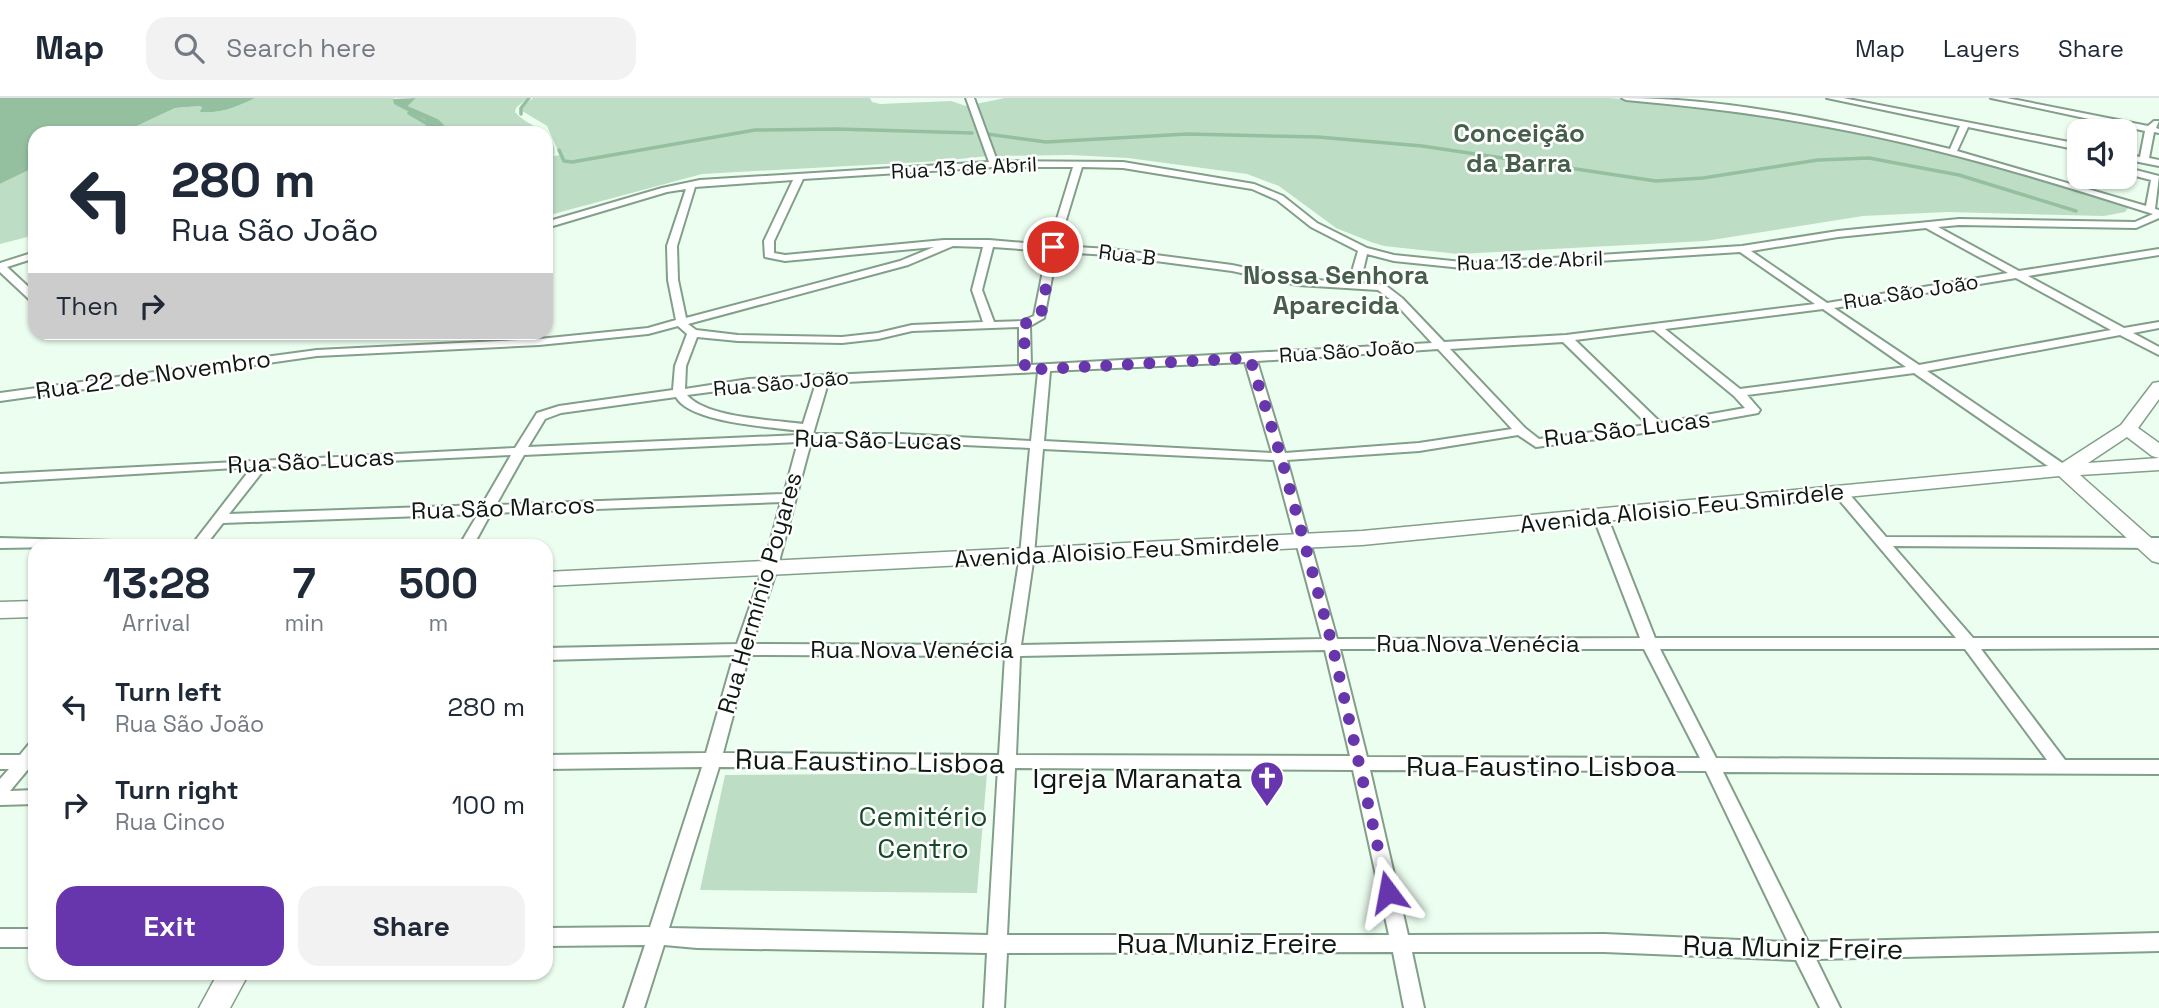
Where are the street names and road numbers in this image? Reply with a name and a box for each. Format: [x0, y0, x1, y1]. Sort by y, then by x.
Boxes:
street label: Rua 13 de Abril [890, 150, 1038, 185]
street label: Rua B [1097, 238, 1157, 271]
street label: Rua 13 de Abril [1456, 244, 1604, 277]
street label: Rua São João [1842, 268, 1980, 315]
street label: Rua São João [1278, 332, 1416, 369]
street label: Rua 22 de Novembro [33, 343, 273, 406]
street label: Rua São João [712, 363, 850, 402]
street label: Rua São Lucas [1542, 403, 1712, 454]
street label: Rua São Lucas [794, 423, 962, 456]
street label: Rua São Lucas [227, 441, 395, 480]
street label: Rua Hermínio Poyares [710, 469, 809, 717]
street label: Avenida Aloisio Feu Smirdele [1518, 475, 1846, 540]
street label: Rua São Marcos [411, 489, 595, 526]
street label: Avenida Aloisio Feu Smirdele [954, 526, 1280, 575]
street label: Rua Nova Venécia [1376, 628, 1580, 659]
street label: Rua Nova Venécia [810, 634, 1014, 665]
street label: Rua Faustino Lisboa [735, 741, 1005, 781]
street label: Rua Faustino Lisboa [1406, 748, 1676, 784]
street label: Rua Muniz Freire [1117, 925, 1337, 961]
street label: Rua Muniz Freire [1682, 927, 1904, 967]

